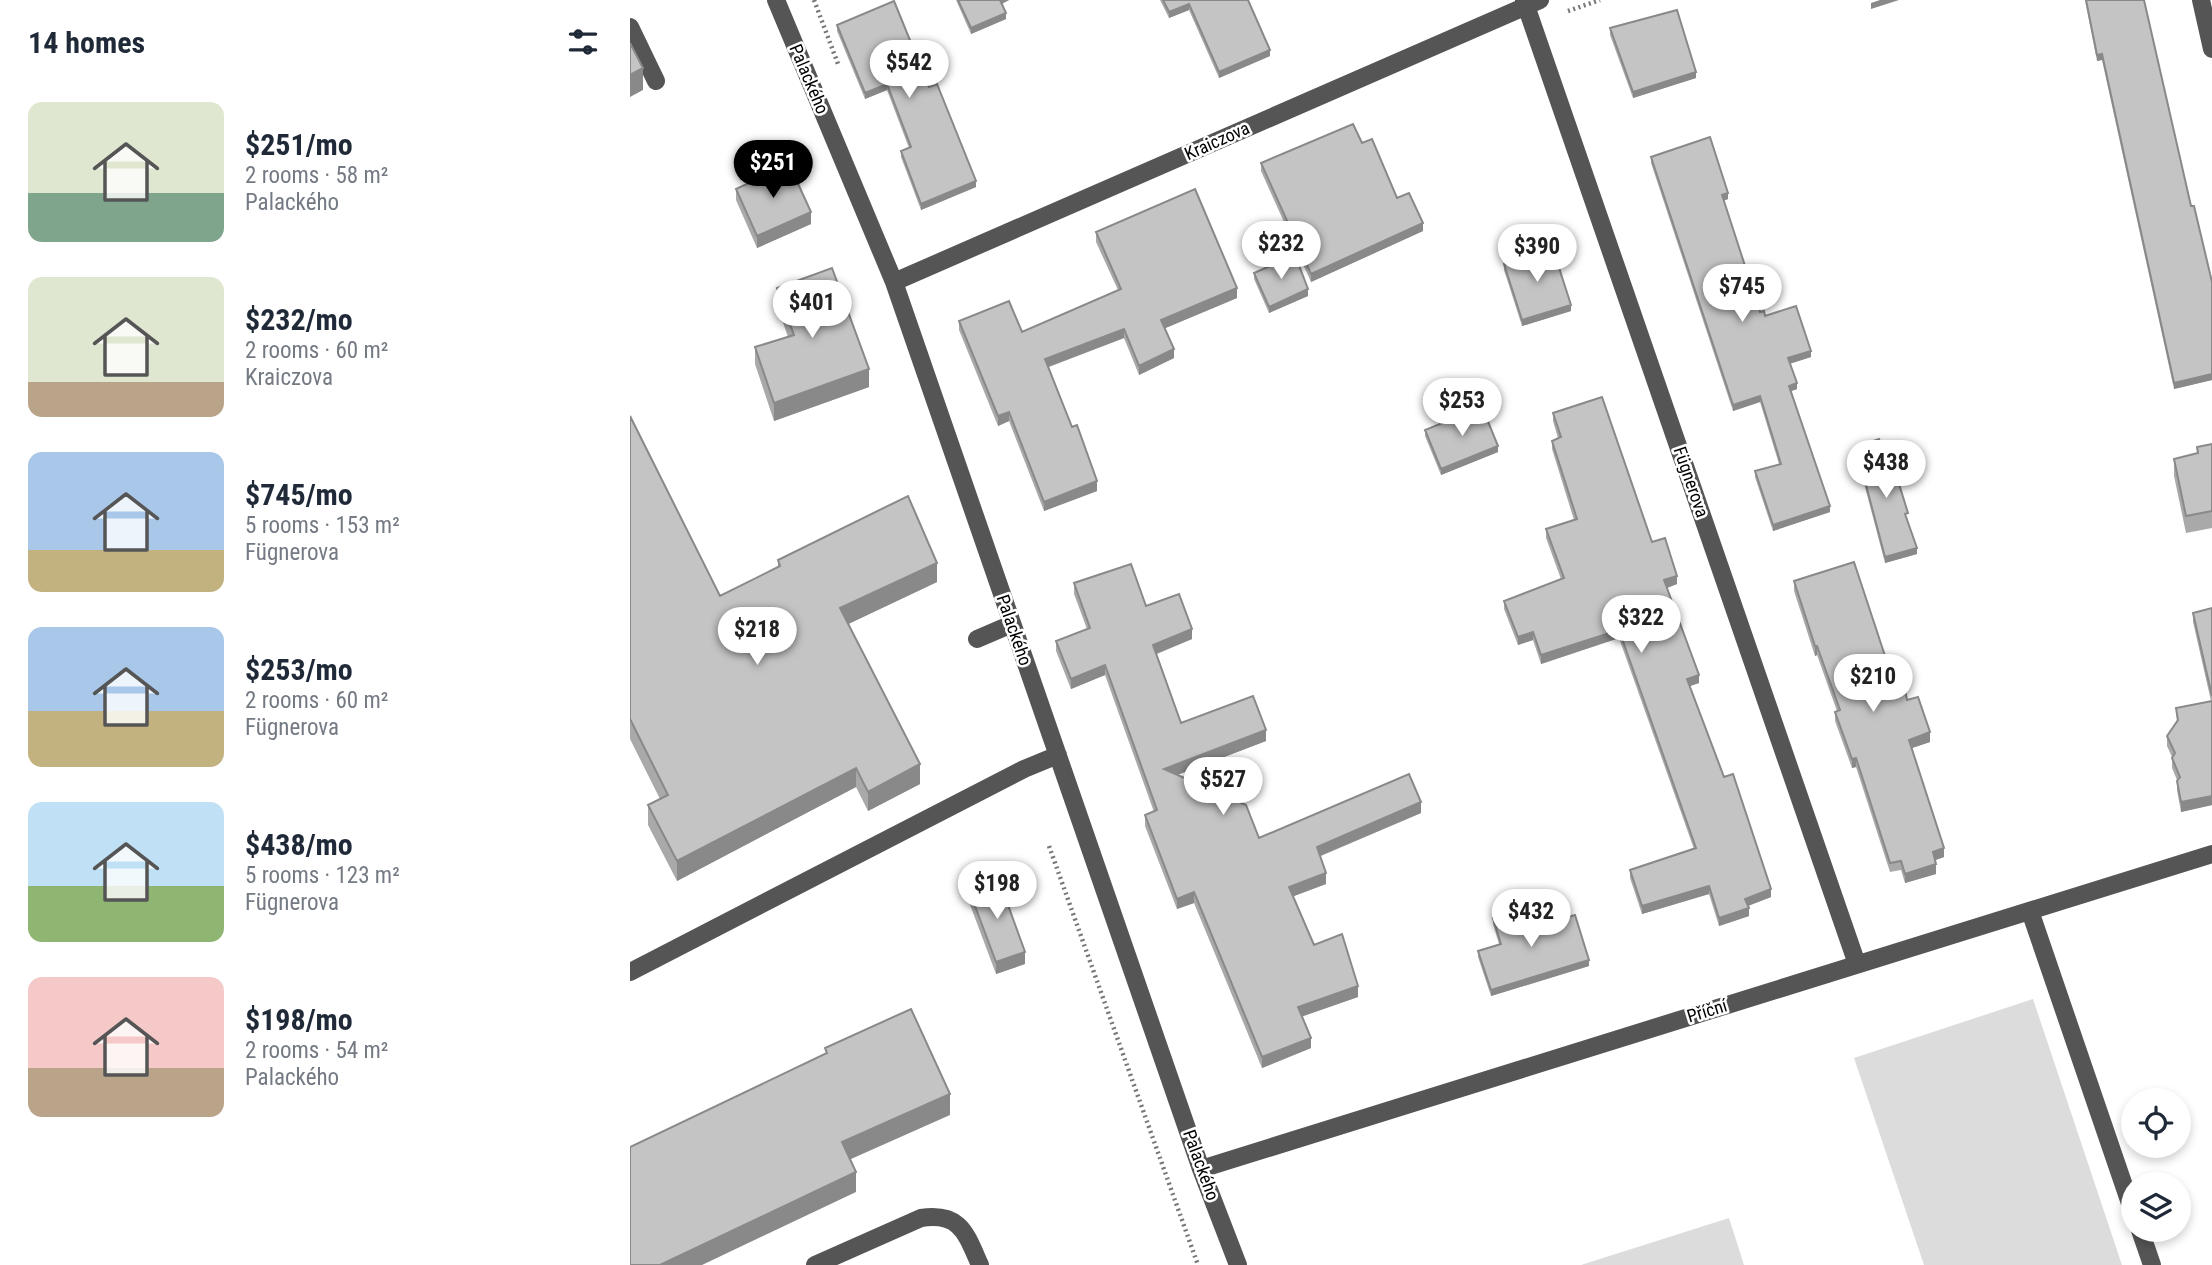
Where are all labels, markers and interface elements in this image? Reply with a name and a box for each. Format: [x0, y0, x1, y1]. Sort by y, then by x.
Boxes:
icon: filters [564, 23, 602, 61]
text: 14 homes [28, 25, 145, 60]
street label: Palackého [785, 41, 834, 117]
pin: $542 [868, 41, 950, 100]
text: $542 [886, 49, 932, 76]
street label: Kraiczova [1181, 117, 1253, 164]
text: $251/mo [245, 127, 353, 162]
icon: home [84, 130, 168, 214]
pin: $251 [732, 140, 814, 200]
text: $251 [750, 149, 796, 176]
text: 2 rooms · 58 m² [245, 162, 388, 189]
text: Palackého [245, 189, 339, 216]
pin: $232 [1240, 222, 1322, 281]
pin: $390 [1496, 224, 1578, 284]
text: $232 [1258, 230, 1304, 257]
text: $390 [1514, 233, 1560, 260]
pin: $745 [1701, 264, 1783, 324]
text: $745 [1719, 273, 1765, 300]
pin: $401 [771, 280, 853, 340]
text: $401 [789, 289, 835, 316]
text: $232/mo [245, 302, 353, 337]
icon: home [84, 305, 168, 389]
text: 2 rooms · 60 m² [245, 337, 388, 364]
text: Kraiczova [245, 364, 333, 391]
pin: $253 [1421, 378, 1503, 438]
text: $253 [1439, 387, 1485, 414]
pin: $438 [1845, 440, 1927, 500]
street label: Fügnerova [1670, 444, 1713, 520]
text: $438 [1863, 449, 1909, 476]
text: $745/mo [245, 477, 353, 512]
icon: home [84, 480, 168, 564]
text: 5 rooms · 153 m² [245, 512, 400, 539]
text: Fügnerova [245, 539, 339, 566]
street label: Palackého [993, 592, 1036, 668]
pin: $322 [1600, 596, 1682, 655]
text: $322 [1618, 604, 1664, 631]
pin: $218 [716, 608, 798, 667]
text: $218 [734, 616, 780, 643]
text: $253/mo [245, 652, 353, 687]
pin: $210 [1832, 654, 1914, 714]
icon: home [84, 655, 168, 739]
text: $210 [1850, 663, 1896, 690]
text: 2 rooms · 60 m² [245, 687, 388, 714]
text: Fügnerova [245, 714, 339, 741]
pin: $527 [1182, 758, 1264, 817]
text: $527 [1200, 766, 1246, 793]
text: $438/mo [245, 827, 353, 862]
icon: home [84, 830, 168, 914]
text: 5 rooms · 123 m² [245, 862, 400, 889]
pin: $198 [956, 862, 1038, 921]
text: $198 [974, 870, 1020, 897]
text: Fügnerova [245, 889, 339, 916]
pin: $432 [1490, 890, 1572, 949]
text: $432 [1508, 898, 1554, 925]
street label: Příční [1684, 994, 1730, 1027]
text: $198/mo [245, 1002, 353, 1037]
icon: home [84, 1005, 168, 1089]
text: 2 rooms · 54 m² [245, 1037, 388, 1064]
text: Palackého [245, 1064, 339, 1091]
map controls [2121, 1088, 2191, 1242]
button: locate [2121, 1088, 2191, 1158]
street label: Palackého [1179, 1127, 1224, 1203]
button: layers [2121, 1172, 2191, 1242]

